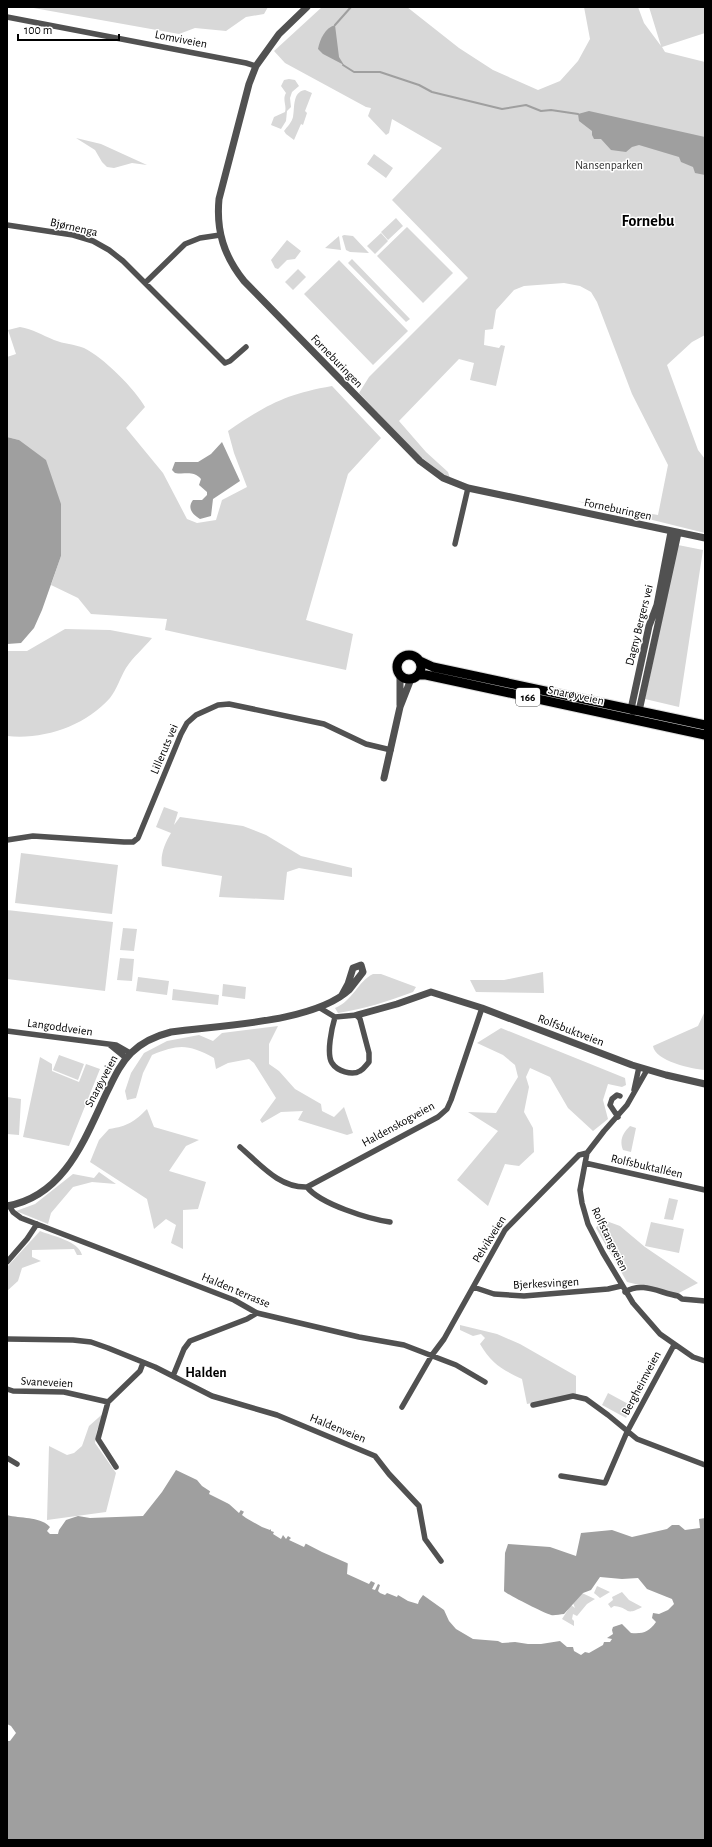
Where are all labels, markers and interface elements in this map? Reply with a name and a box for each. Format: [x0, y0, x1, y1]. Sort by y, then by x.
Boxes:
scale bar [18, 16, 119, 42]
text: 100 m [24, 24, 52, 36]
street label: Lomviveien [154, 28, 208, 50]
park label: Nansenparken [575, 159, 643, 171]
district label: Fornebu [622, 213, 675, 229]
street label: Bjørnenga [49, 216, 99, 239]
street label: Forneburingen [309, 332, 365, 390]
street label: Forneburingen [583, 496, 653, 522]
street label: Dagny Bergers vei [623, 583, 656, 667]
street label: Snarøyveien [547, 683, 605, 708]
road number: 166 [516, 688, 540, 706]
street label: Lilleruts vei [148, 722, 180, 776]
street label: Rolfsbuktveien [536, 1012, 606, 1048]
street label: Langoddveien [27, 1016, 93, 1038]
street label: Snarøyveien [82, 1053, 121, 1109]
street label: Haldenskogveien [360, 1099, 436, 1149]
street label: Rolfsbuktalléen [610, 1152, 684, 1180]
street label: Rolfstangveien [589, 1205, 631, 1273]
street label: Pelvikveien [470, 1213, 508, 1265]
street label: Halden terrasse [200, 1270, 272, 1310]
street label: Bjerkesvingen [513, 1275, 579, 1292]
street label: Bergheimveien [619, 1349, 663, 1417]
district label: Halden [185, 1366, 227, 1380]
street label: Svaneveien [20, 1375, 74, 1389]
street label: Haldenveien [308, 1411, 368, 1445]

